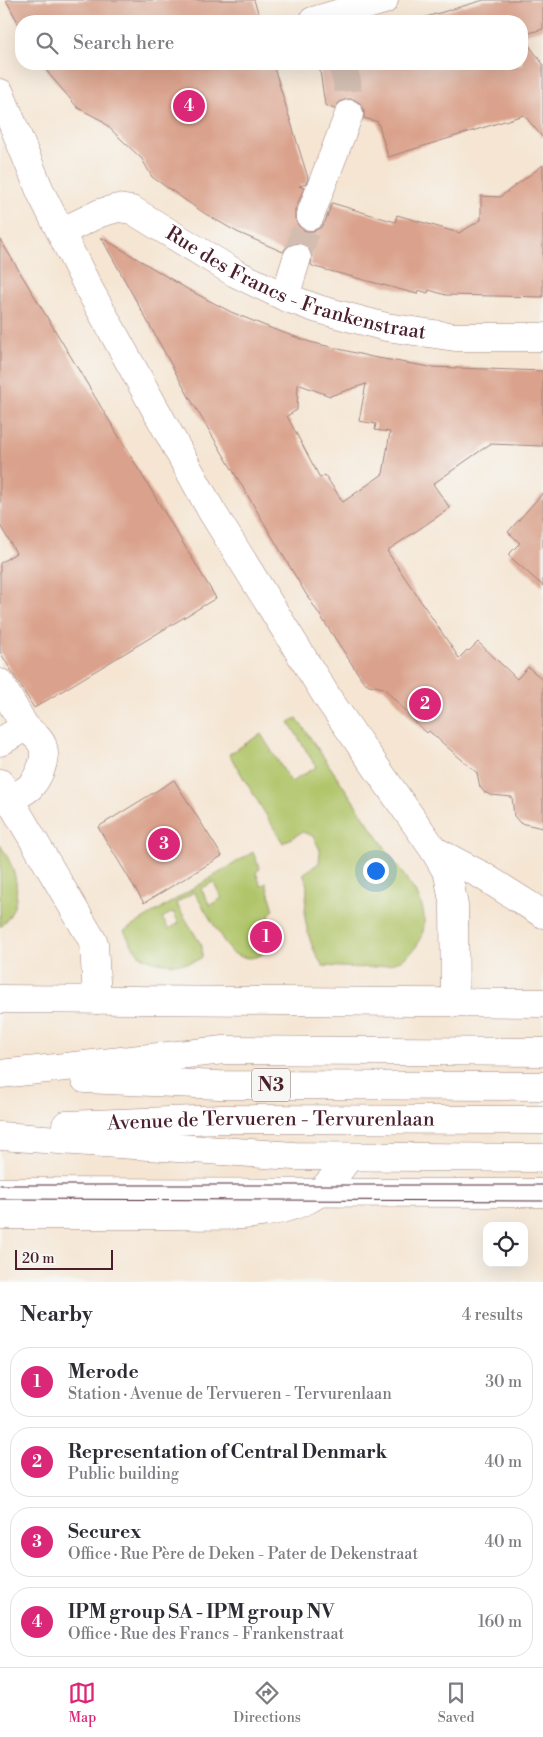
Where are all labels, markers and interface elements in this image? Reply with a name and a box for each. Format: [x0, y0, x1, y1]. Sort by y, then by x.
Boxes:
search box [15, 15, 528, 70]
icon: search [33, 29, 61, 57]
text: Search here [73, 31, 174, 55]
pin: 4 [173, 87, 205, 125]
street label: Rue des Francs - Frankenstraat [161, 221, 428, 345]
pin: 2 [409, 685, 441, 723]
pin: 3 [148, 825, 180, 863]
your location [363, 858, 389, 884]
pin: 1 [250, 918, 282, 956]
road number: N3 [252, 1068, 290, 1102]
street label: Avenue de Tervueren - Tervurenlaan [106, 1106, 435, 1136]
map controls [483, 1222, 528, 1267]
button: locate [483, 1222, 528, 1267]
scale bar [15, 1247, 112, 1270]
text: 20 m [22, 1250, 54, 1268]
text: Nearby [20, 1302, 93, 1328]
text: 4 results [462, 1305, 523, 1325]
text: Merode [68, 1360, 139, 1384]
text: 1 [33, 1372, 41, 1392]
text: 30 m [485, 1372, 522, 1392]
text: Station · Avenue de Tervueren - Tervurenlaan [68, 1384, 392, 1404]
text: Representation of Central Denmark [68, 1440, 387, 1464]
text: 2 [32, 1452, 42, 1472]
text: 40 m [485, 1452, 522, 1472]
text: Public building [68, 1464, 179, 1484]
text: Securex [68, 1520, 141, 1544]
text: 3 [32, 1532, 42, 1552]
text: 40 m [485, 1532, 522, 1552]
text: Office · Rue Père de Deken - Pater de Dekenstraat [68, 1544, 418, 1564]
text: IPM group SA - IPM group NV [68, 1600, 334, 1624]
text: 4 [32, 1612, 42, 1632]
text: 160 m [478, 1612, 522, 1632]
text: Office · Rue des Francs - Frankenstraat [68, 1624, 344, 1644]
tab: Map [68, 1679, 96, 1727]
tab: Directions [233, 1679, 301, 1727]
tab: Saved [438, 1679, 475, 1727]

